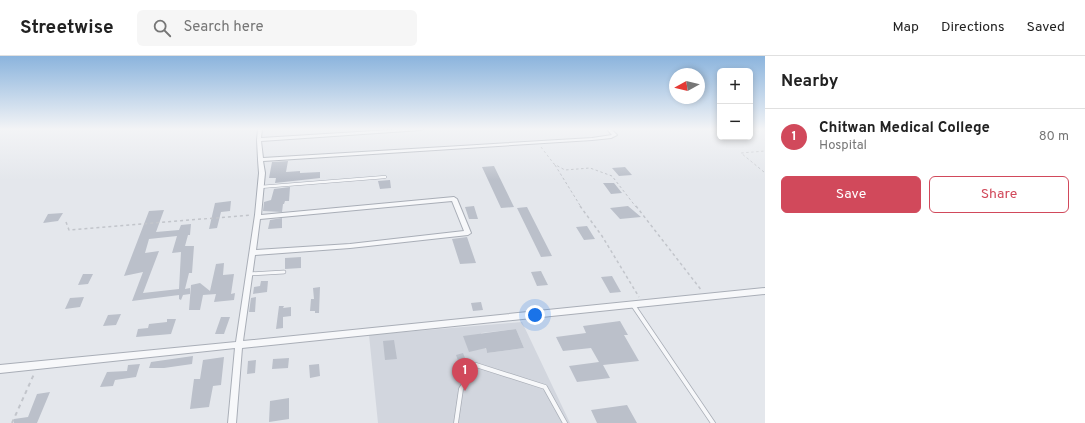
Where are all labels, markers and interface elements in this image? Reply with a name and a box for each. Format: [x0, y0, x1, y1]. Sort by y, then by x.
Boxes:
search box [137, 10, 417, 46]
text: Streetwise [20, 16, 113, 40]
icon: search [151, 17, 173, 39]
text: Search here [183, 18, 264, 37]
text: Map [893, 19, 919, 36]
text: Directions [941, 19, 1005, 36]
text: Saved [1027, 19, 1065, 36]
north arrow [669, 68, 705, 104]
map controls [717, 68, 753, 140]
button: + [717, 68, 753, 104]
text: Nearby [781, 71, 838, 93]
button: − [717, 104, 753, 140]
text: Chitwan Medical College [819, 119, 990, 138]
text: 1 [791, 129, 797, 145]
text: 80 m [1039, 129, 1069, 145]
text: Hospital [819, 138, 867, 154]
button: Save [781, 176, 921, 213]
button: Share [929, 176, 1069, 213]
your location [525, 305, 545, 325]
pin: 1 [452, 358, 478, 391]

